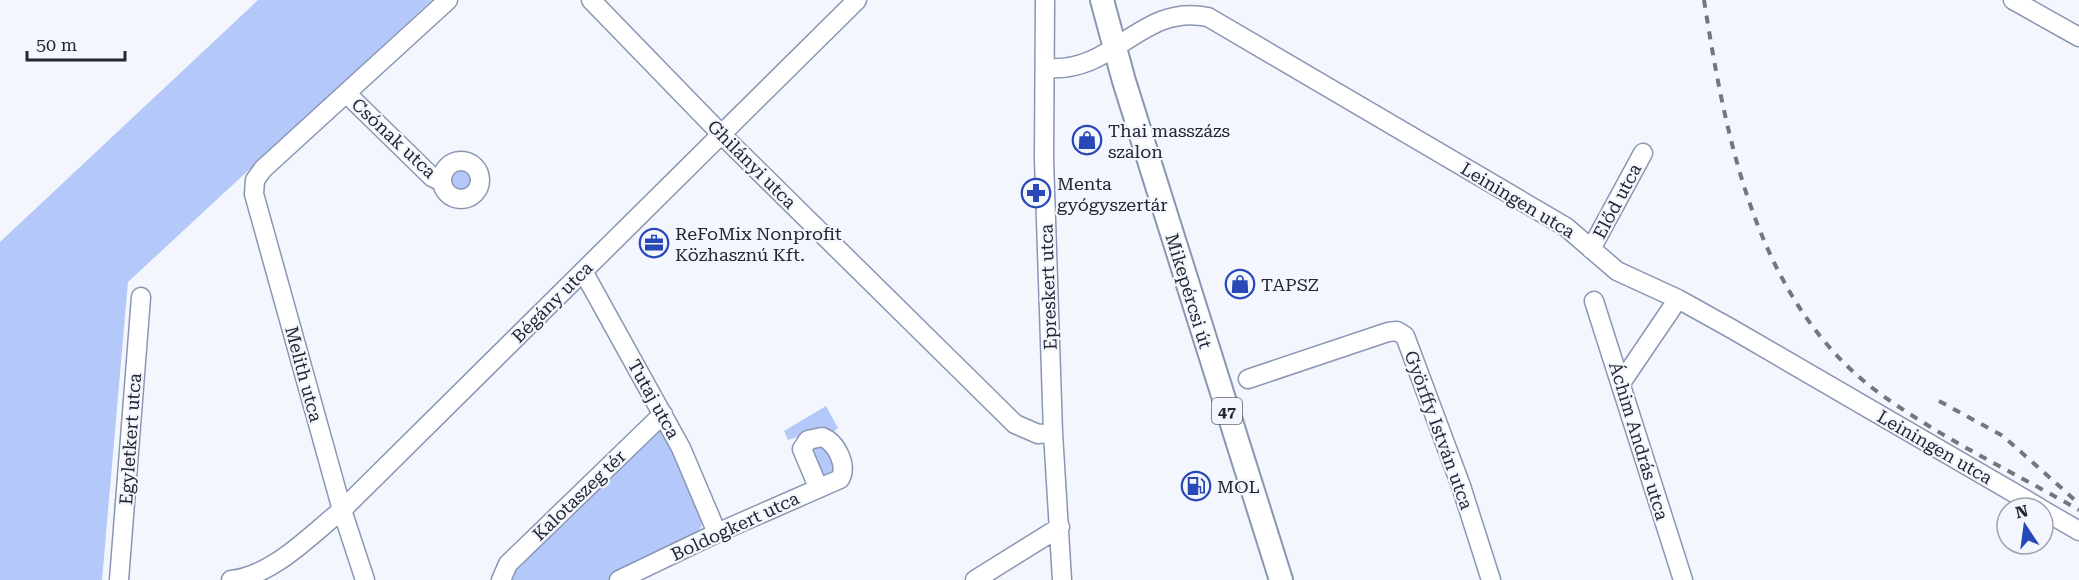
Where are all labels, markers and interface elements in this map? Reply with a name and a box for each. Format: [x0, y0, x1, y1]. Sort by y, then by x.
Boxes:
scale bar [27, 24, 124, 62]
text: 50 m [36, 34, 77, 55]
street label: Csónak utca [347, 94, 441, 183]
street label: Ghilányi utca [703, 115, 801, 213]
place label: Thai masszázs szalon [1108, 120, 1230, 162]
shop icon: Thai masszázs szalon [1071, 124, 1103, 156]
street label: Leiningen utca [1457, 158, 1579, 242]
street label: Előd utca [1589, 160, 1646, 242]
place label: Menta gyógyszertár [1057, 173, 1168, 215]
pharmacy icon: Menta gyógyszertár [1020, 177, 1052, 209]
place label: ReFoMix Nonprofit Közhasznú Kft. [675, 223, 842, 265]
street label: Epreskert utca [1035, 223, 1061, 350]
office icon: ReFoMix Nonprofit Közhasznú Kft. [638, 227, 670, 259]
street label: Mikepércsi út [1161, 231, 1217, 351]
street label: Bégány utca [507, 257, 597, 347]
shop icon: TAPSZ [1224, 268, 1256, 300]
place label: TAPSZ [1261, 274, 1319, 295]
street label: Melith utca [281, 324, 327, 425]
street label: Györffy István utca [1400, 348, 1478, 513]
street label: Tutaj utca [624, 356, 684, 442]
street label: Áchim András utca [1605, 359, 1673, 523]
street label: Egyletkert utca [115, 372, 145, 506]
road number: 47 [1212, 398, 1242, 424]
street label: Leiningen utca [1874, 406, 1996, 489]
street label: Kalotaszeg tér [528, 445, 630, 545]
fuel station icon: MOL [1180, 470, 1212, 502]
place label: MOL [1217, 476, 1260, 497]
street label: Boldogkert utca [668, 487, 803, 565]
north arrow [1995, 496, 2055, 556]
text: N [2014, 501, 2030, 523]

